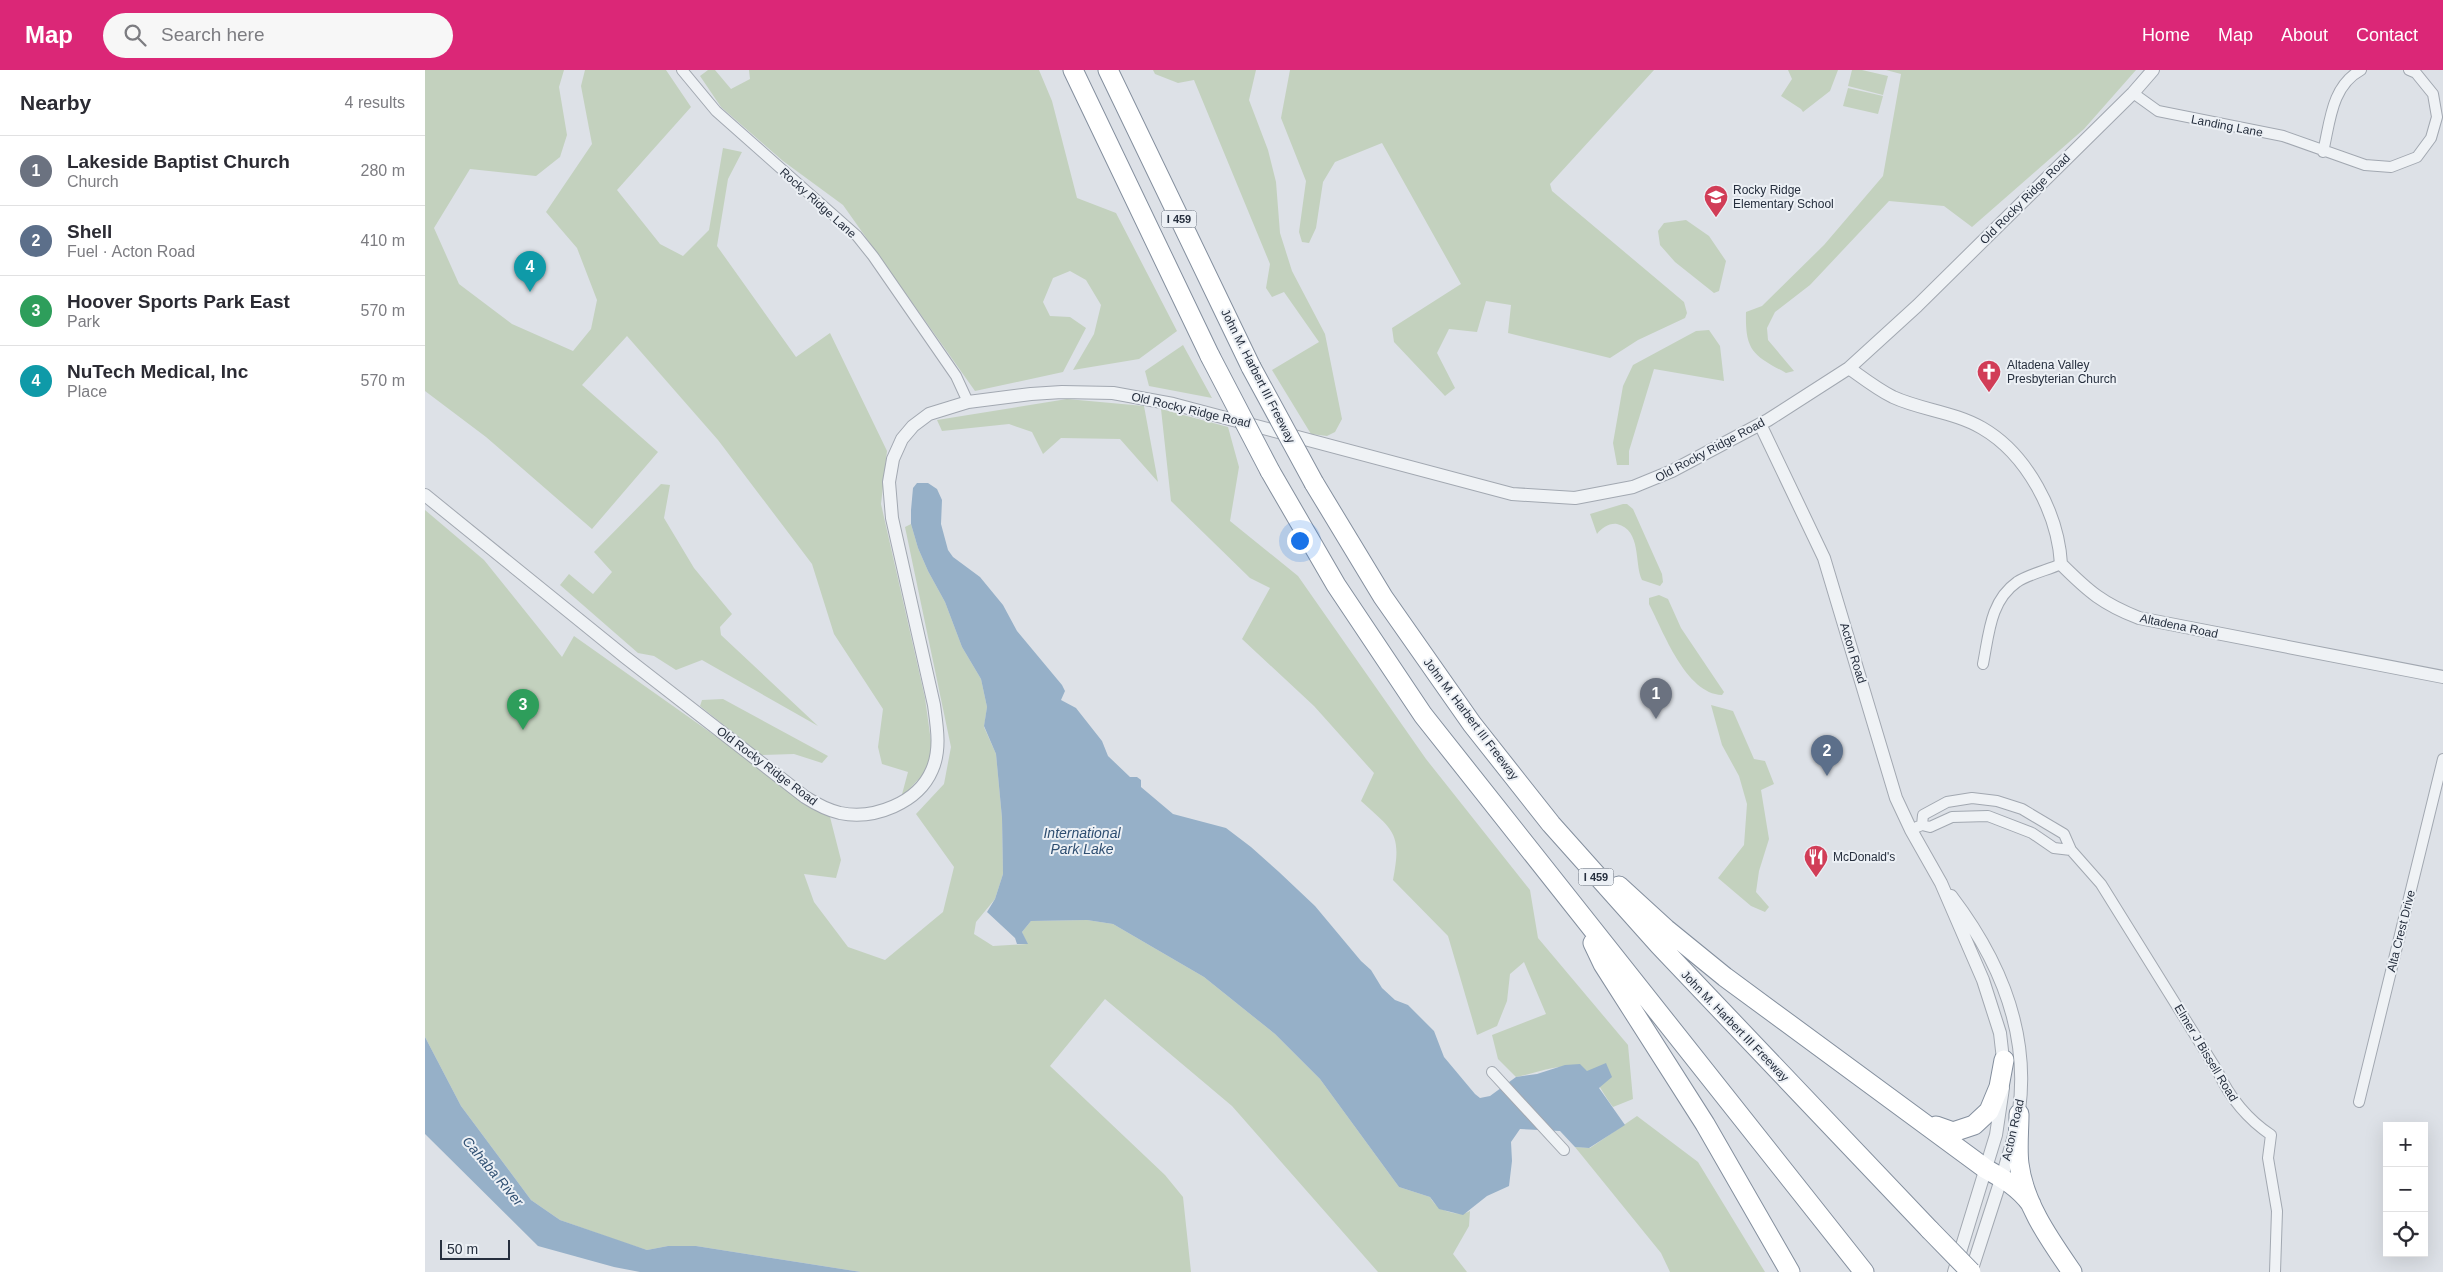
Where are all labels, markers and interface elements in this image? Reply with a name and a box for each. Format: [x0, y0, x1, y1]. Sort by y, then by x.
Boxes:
search box [103, 13, 453, 58]
text: Map [25, 21, 73, 48]
icon: search [121, 21, 149, 49]
text: Search here [161, 24, 265, 45]
text: Home [2142, 25, 2190, 45]
text: Map [2218, 25, 2253, 45]
text: About [2281, 25, 2328, 45]
text: Contact [2356, 25, 2418, 45]
text: Nearby [20, 91, 91, 114]
text: 4 results [345, 94, 405, 111]
street label: Landing Lane [2190, 112, 2264, 140]
text: Lakeside Baptist Church [67, 151, 290, 172]
street label: Old Rocky Ridge Road [1977, 151, 2073, 247]
text: 1 [32, 162, 40, 179]
text: 280 m [361, 162, 405, 179]
street label: Rocky Ridge Lane [777, 165, 859, 241]
text: Church [67, 173, 119, 190]
place label: Rocky Ridge Elementary School [1733, 183, 1834, 211]
school or university icon: Rocky Ridge Elementary School [1703, 184, 1729, 218]
road number: I 459 [1161, 210, 1197, 228]
text: Shell [67, 221, 112, 242]
text: 2 [32, 232, 40, 249]
text: 410 m [361, 232, 405, 249]
text: Fuel · Acton Road [67, 243, 195, 260]
pin: 4 [514, 251, 546, 292]
text: Hoover Sports Park East [67, 291, 290, 312]
text: 3 [32, 302, 40, 319]
text: 570 m [361, 302, 405, 319]
street label: John M. Harbert III Freeway [1218, 307, 1298, 445]
text: Park [67, 313, 100, 330]
place label: Altadena Valley Presbyterian Church [2007, 358, 2116, 386]
church icon: Altadena Valley Presbyterian Church [1976, 359, 2002, 393]
text: NuTech Medical, Inc [67, 361, 248, 382]
text: 4 [32, 372, 40, 389]
text: 570 m [361, 372, 405, 389]
text: Place [67, 383, 107, 400]
street label: Old Rocky Ridge Road [1130, 389, 1252, 431]
street label: Old Rocky Ridge Road [1653, 415, 1767, 485]
your location [1287, 528, 1313, 554]
street label: Altadena Road [2139, 611, 2219, 641]
street label: Acton Road [1837, 621, 1869, 685]
street label: John M. Harbert III Freeway [1421, 655, 1521, 783]
pin: 1 [1640, 678, 1672, 719]
pin: 3 [507, 689, 539, 730]
street label: Old Rocky Ridge Road [714, 724, 820, 808]
pin: 2 [1811, 735, 1843, 776]
water label: International Park Lake [1043, 825, 1121, 857]
restaurant icon: McDonald's [1803, 844, 1829, 878]
place label: McDonald's [1833, 850, 1895, 864]
road number: I 459 [1579, 869, 1613, 886]
street label: Alta Crest Drive [2384, 888, 2418, 973]
street label: John M. Harbert III Freeway [1678, 968, 1792, 1084]
street label: Elmer J Bissell Road [2171, 1002, 2241, 1104]
street label: Acton Road [1999, 1098, 2027, 1162]
map controls [2383, 1122, 2428, 1257]
button: + [2383, 1122, 2428, 1167]
water label: Cahaba River [459, 1133, 527, 1210]
button: − [2383, 1167, 2428, 1212]
button: locate [2383, 1212, 2428, 1257]
scale bar [440, 1237, 510, 1260]
text: 50 m [447, 1241, 478, 1257]

